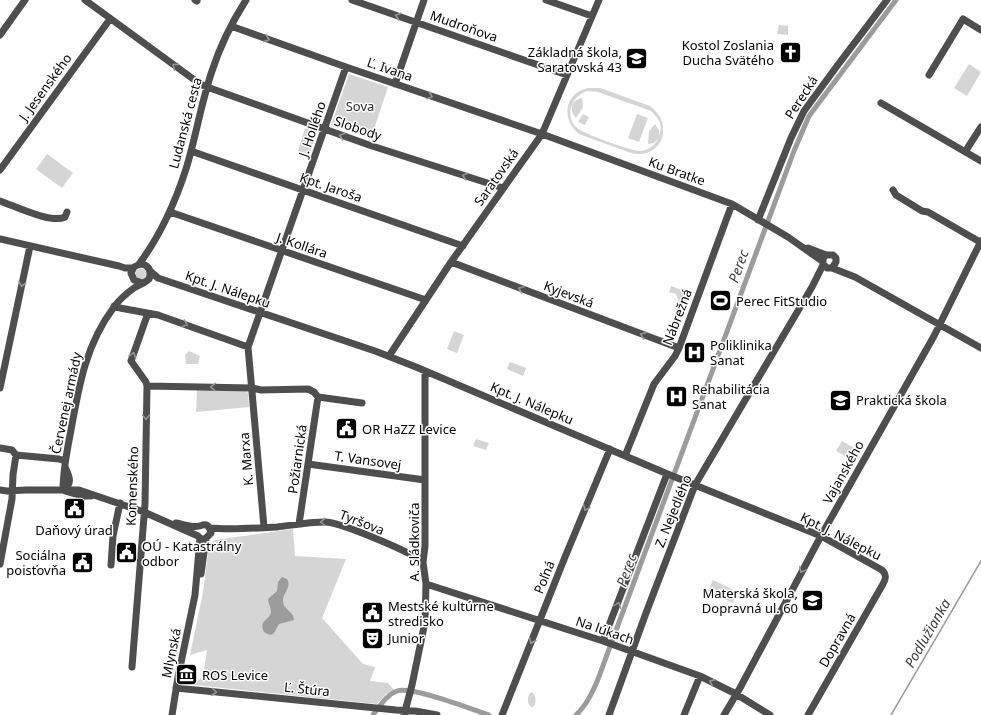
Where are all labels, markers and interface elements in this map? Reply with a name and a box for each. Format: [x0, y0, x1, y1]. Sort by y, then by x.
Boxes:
street label: Mudroňova [428, 6, 500, 46]
one-way arrow [395, 12, 402, 21]
one-way arrow [264, 34, 271, 43]
place label: Kostol Zoslania Ducha Svätého [682, 36, 774, 69]
church icon: Kostol Zoslania Ducha Svätého [777, 39, 803, 65]
place label: Základná škola, Saratovská 43 [528, 43, 622, 76]
school or university icon: Základná škola, Saratovská 43 [624, 46, 650, 72]
street label: J. Jesenského [13, 50, 76, 126]
street label: Ľ. Ivana [365, 53, 415, 85]
one-way arrow [172, 63, 179, 70]
street label: Perecká [780, 72, 822, 122]
street label: Ludanská cesta [164, 75, 206, 171]
one-way arrow [426, 91, 433, 99]
park label: Sova [346, 97, 374, 115]
street label: J. Hollého [293, 99, 330, 161]
street label: Slobody [332, 112, 384, 145]
one-way arrow [339, 132, 346, 141]
street label: Saratovská [470, 145, 522, 209]
street label: Ku Bratke [646, 152, 708, 190]
street label: Kpt. Jaroša [297, 168, 365, 206]
one-way arrow [462, 172, 469, 181]
street label: J. Kollára [272, 227, 330, 262]
water label: Perec [723, 246, 753, 285]
street label: Kpt. J. Nálepku [183, 266, 273, 312]
street label: Kyjevská [541, 276, 597, 312]
one-way arrow [19, 281, 27, 287]
one-way arrow [518, 285, 525, 293]
street label: Nábrežná [658, 286, 696, 348]
sports icon: Perec FitStudio [707, 288, 733, 314]
place label: Perec FitStudio [736, 292, 827, 310]
one-way arrow [181, 320, 188, 328]
one-way arrow [639, 331, 646, 339]
place label: Poliklinika Sanat [710, 336, 772, 369]
hospital icon: Poliklinika Sanat [682, 339, 708, 365]
street label: Červenej armády [46, 350, 86, 456]
one-way arrow [128, 351, 137, 358]
street label: Kpt. J. Nálepku [488, 377, 576, 429]
place label: Rehabilitácia Sanat [692, 380, 770, 413]
one-way arrow [210, 383, 216, 391]
hospital icon: Rehabilitácia Sanat [664, 383, 690, 409]
school or university icon: Praktická škola [827, 387, 853, 413]
place label: Praktická škola [856, 391, 947, 409]
one-way arrow [142, 414, 150, 420]
public building icon: OR HaZZ Levice [333, 416, 359, 442]
place label: OR HaZZ Levice [362, 420, 456, 438]
street label: Požiarnická [283, 423, 311, 495]
street label: K. Marxa [235, 432, 257, 486]
street label: Vajanského [818, 437, 868, 507]
street label: Komenského [122, 446, 142, 526]
street label: T. Vansovej [333, 446, 403, 474]
street label: Z. Nejedlého [650, 472, 696, 550]
public building icon: Daňový úrad [61, 495, 87, 521]
street label: A. Sládkoviča [405, 503, 423, 582]
one-way arrow [582, 504, 590, 511]
street label: Tyršova [337, 505, 387, 539]
street label: Kpt. J. Nálepku [797, 508, 885, 564]
one-way arrow [320, 518, 326, 527]
place label: Daňový úrad [35, 521, 113, 539]
place label: OÚ - Katastrálny odbor [142, 537, 242, 570]
public building icon: OÚ - Katastrálny odbor [113, 540, 139, 566]
place label: Sociálna poisťovňa [6, 546, 66, 579]
public building icon: Sociálna poisťovňa [69, 549, 95, 575]
water label: Perec [611, 550, 641, 589]
street label: Poľná [529, 558, 559, 596]
one-way arrow [800, 566, 807, 573]
place label: Materská škola, Dopravná ul. 60 [702, 584, 798, 617]
school or university icon: Materská škola, Dopravná ul. 60 [800, 587, 826, 613]
water label: Podlužianka [900, 595, 954, 671]
place label: Mestské kultúrne stredisko [388, 597, 494, 630]
public building icon: Mestské kultúrne stredisko [359, 600, 385, 626]
one-way arrow [613, 601, 621, 608]
street label: Dopravná [814, 610, 860, 670]
street label: Na lúkach [573, 612, 637, 648]
theatre icon: Junior [360, 625, 386, 651]
street label: Mlynská [157, 627, 185, 679]
place label: Junior [386, 629, 425, 647]
one-way arrow [529, 637, 537, 645]
museum icon: ROS Levice [174, 662, 200, 688]
place label: ROS Levice [202, 666, 268, 684]
street label: Ľ. Štúra [283, 678, 331, 700]
one-way arrow [709, 679, 716, 687]
one-way arrow [211, 687, 217, 696]

